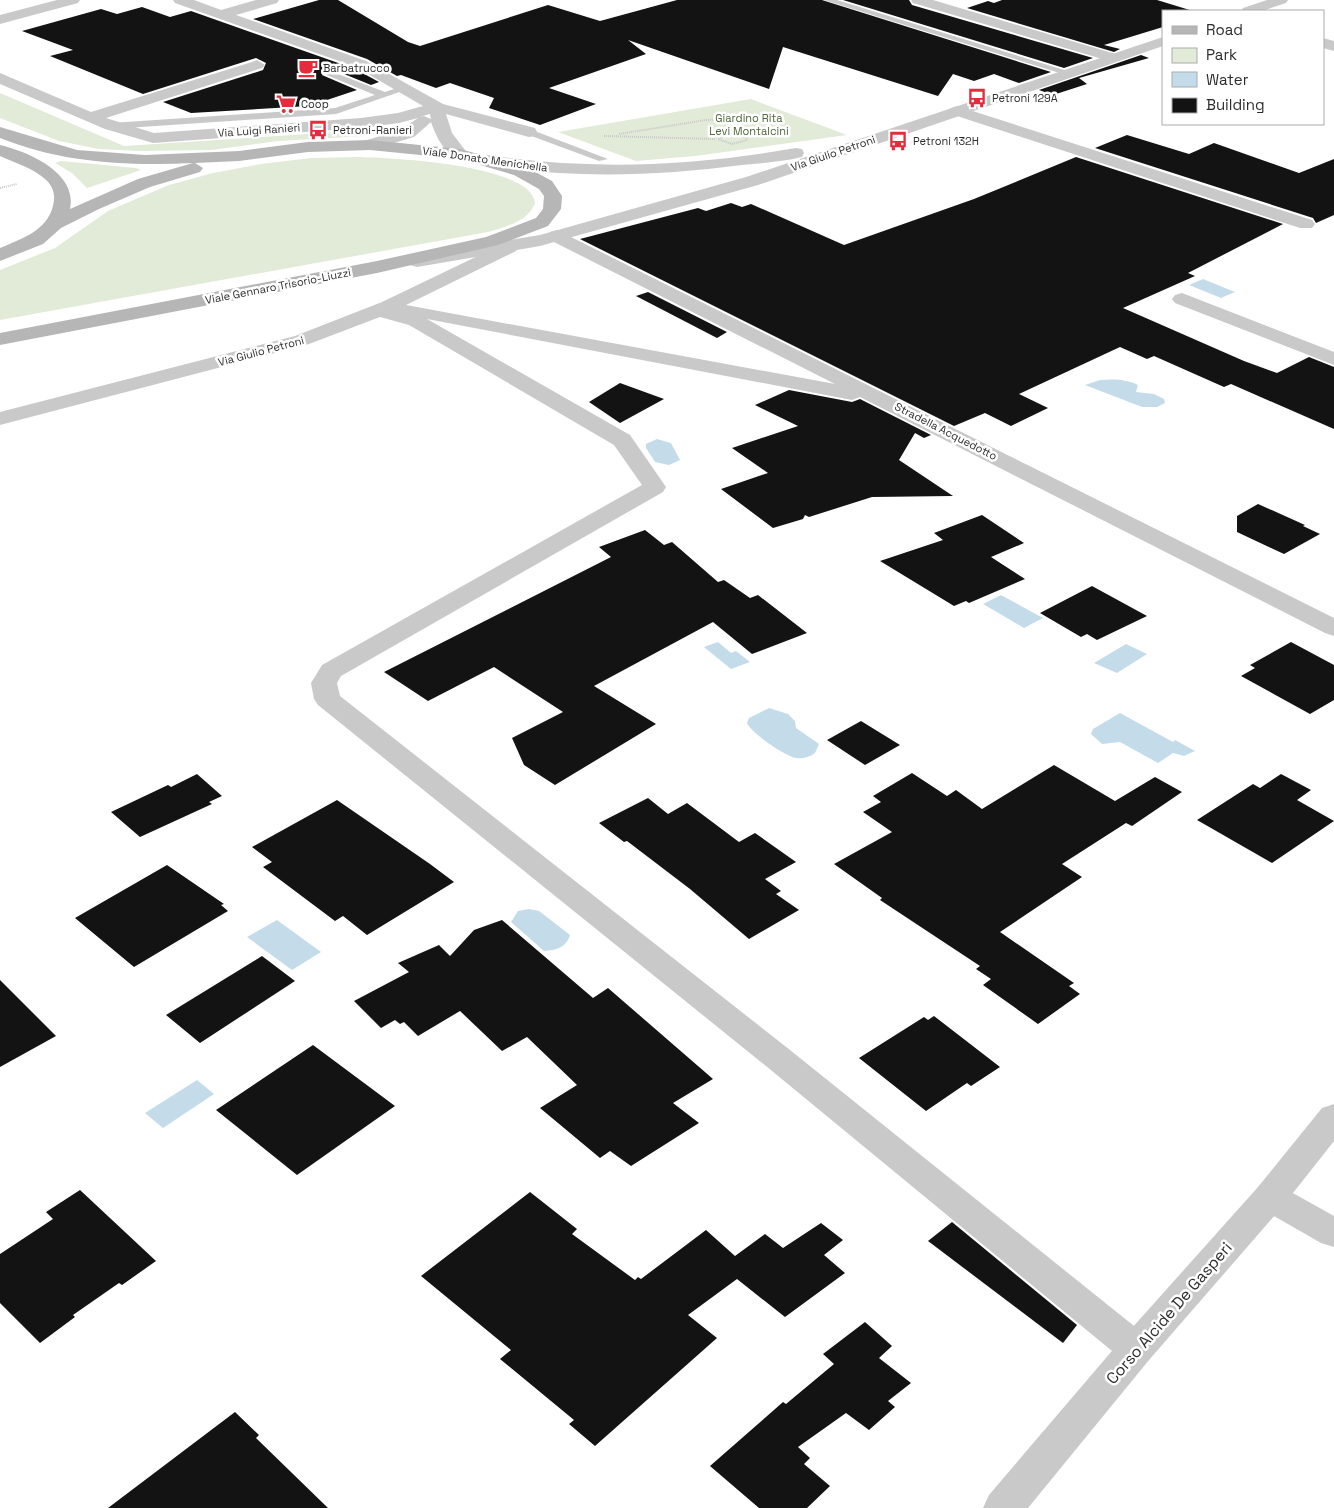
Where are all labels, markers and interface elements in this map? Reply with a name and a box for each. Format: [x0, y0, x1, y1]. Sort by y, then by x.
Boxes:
legend [1162, 10, 1324, 125]
text: Road [1206, 20, 1243, 39]
text: Park [1206, 45, 1237, 64]
cafe icon: Barbatrucco [297, 57, 319, 79]
place label: Barbatrucco [323, 61, 390, 75]
text: Water [1206, 70, 1249, 89]
bus stop icon: Petroni 129A [966, 87, 988, 109]
place label: Petroni 129A [992, 91, 1058, 105]
supermarket icon: Coop [275, 93, 297, 115]
text: Building [1206, 95, 1265, 114]
place label: Coop [301, 97, 329, 111]
park label: Giardino Rita Levi Montalcini [709, 111, 789, 138]
bus stop icon: Petroni-Ranieri [307, 119, 329, 141]
street label: Via Luigi Ranieri [217, 120, 301, 140]
place label: Petroni-Ranieri [333, 123, 412, 137]
bus stop icon: Petroni 132H [887, 130, 909, 152]
street label: Via Giulio Petroni [789, 132, 877, 174]
place label: Petroni 132H [913, 134, 979, 148]
street label: Viale Donato Menichella [422, 143, 549, 175]
street label: Viale Gennaro Trisorio-Liuzzi [204, 265, 352, 307]
street label: Via Giulio Petroni [217, 333, 306, 369]
street label: Stradella Acquedotto [892, 399, 1000, 463]
street label: Corso Alcide De Gasperi [1101, 1238, 1237, 1388]

